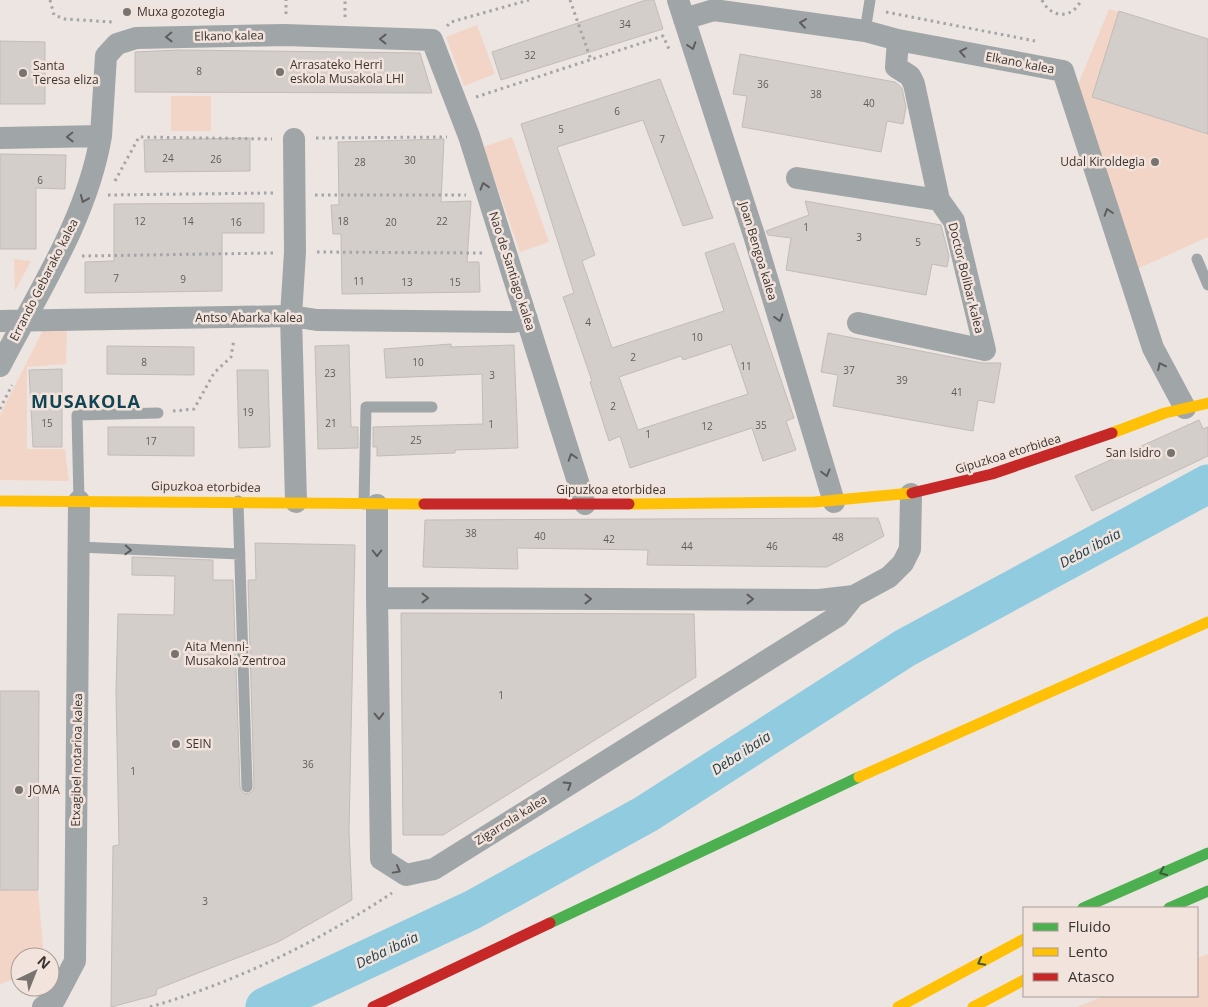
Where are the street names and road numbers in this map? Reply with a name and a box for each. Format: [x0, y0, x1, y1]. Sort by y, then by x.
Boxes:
street label: Elkano kalea [194, 26, 264, 45]
street label: Elkano kalea [984, 48, 1056, 78]
street label: Joan Bengoa kalea [735, 198, 782, 302]
street label: Nao de Santiago kalea [485, 209, 540, 332]
street label: Errando Gebarako kalea [5, 216, 82, 344]
street label: Doctor Bolibar kalea [944, 221, 988, 335]
street label: Antso Abarka kalea [195, 309, 303, 326]
street label: Gipuzkoa etorbidea [953, 429, 1063, 478]
street label: Gipuzkoa etorbidea [151, 477, 261, 496]
street label: Gipuzkoa etorbidea [556, 481, 666, 498]
street label: Etxagibel notarioa kalea [67, 693, 86, 827]
street label: Zigarrola kalea [471, 791, 550, 849]

